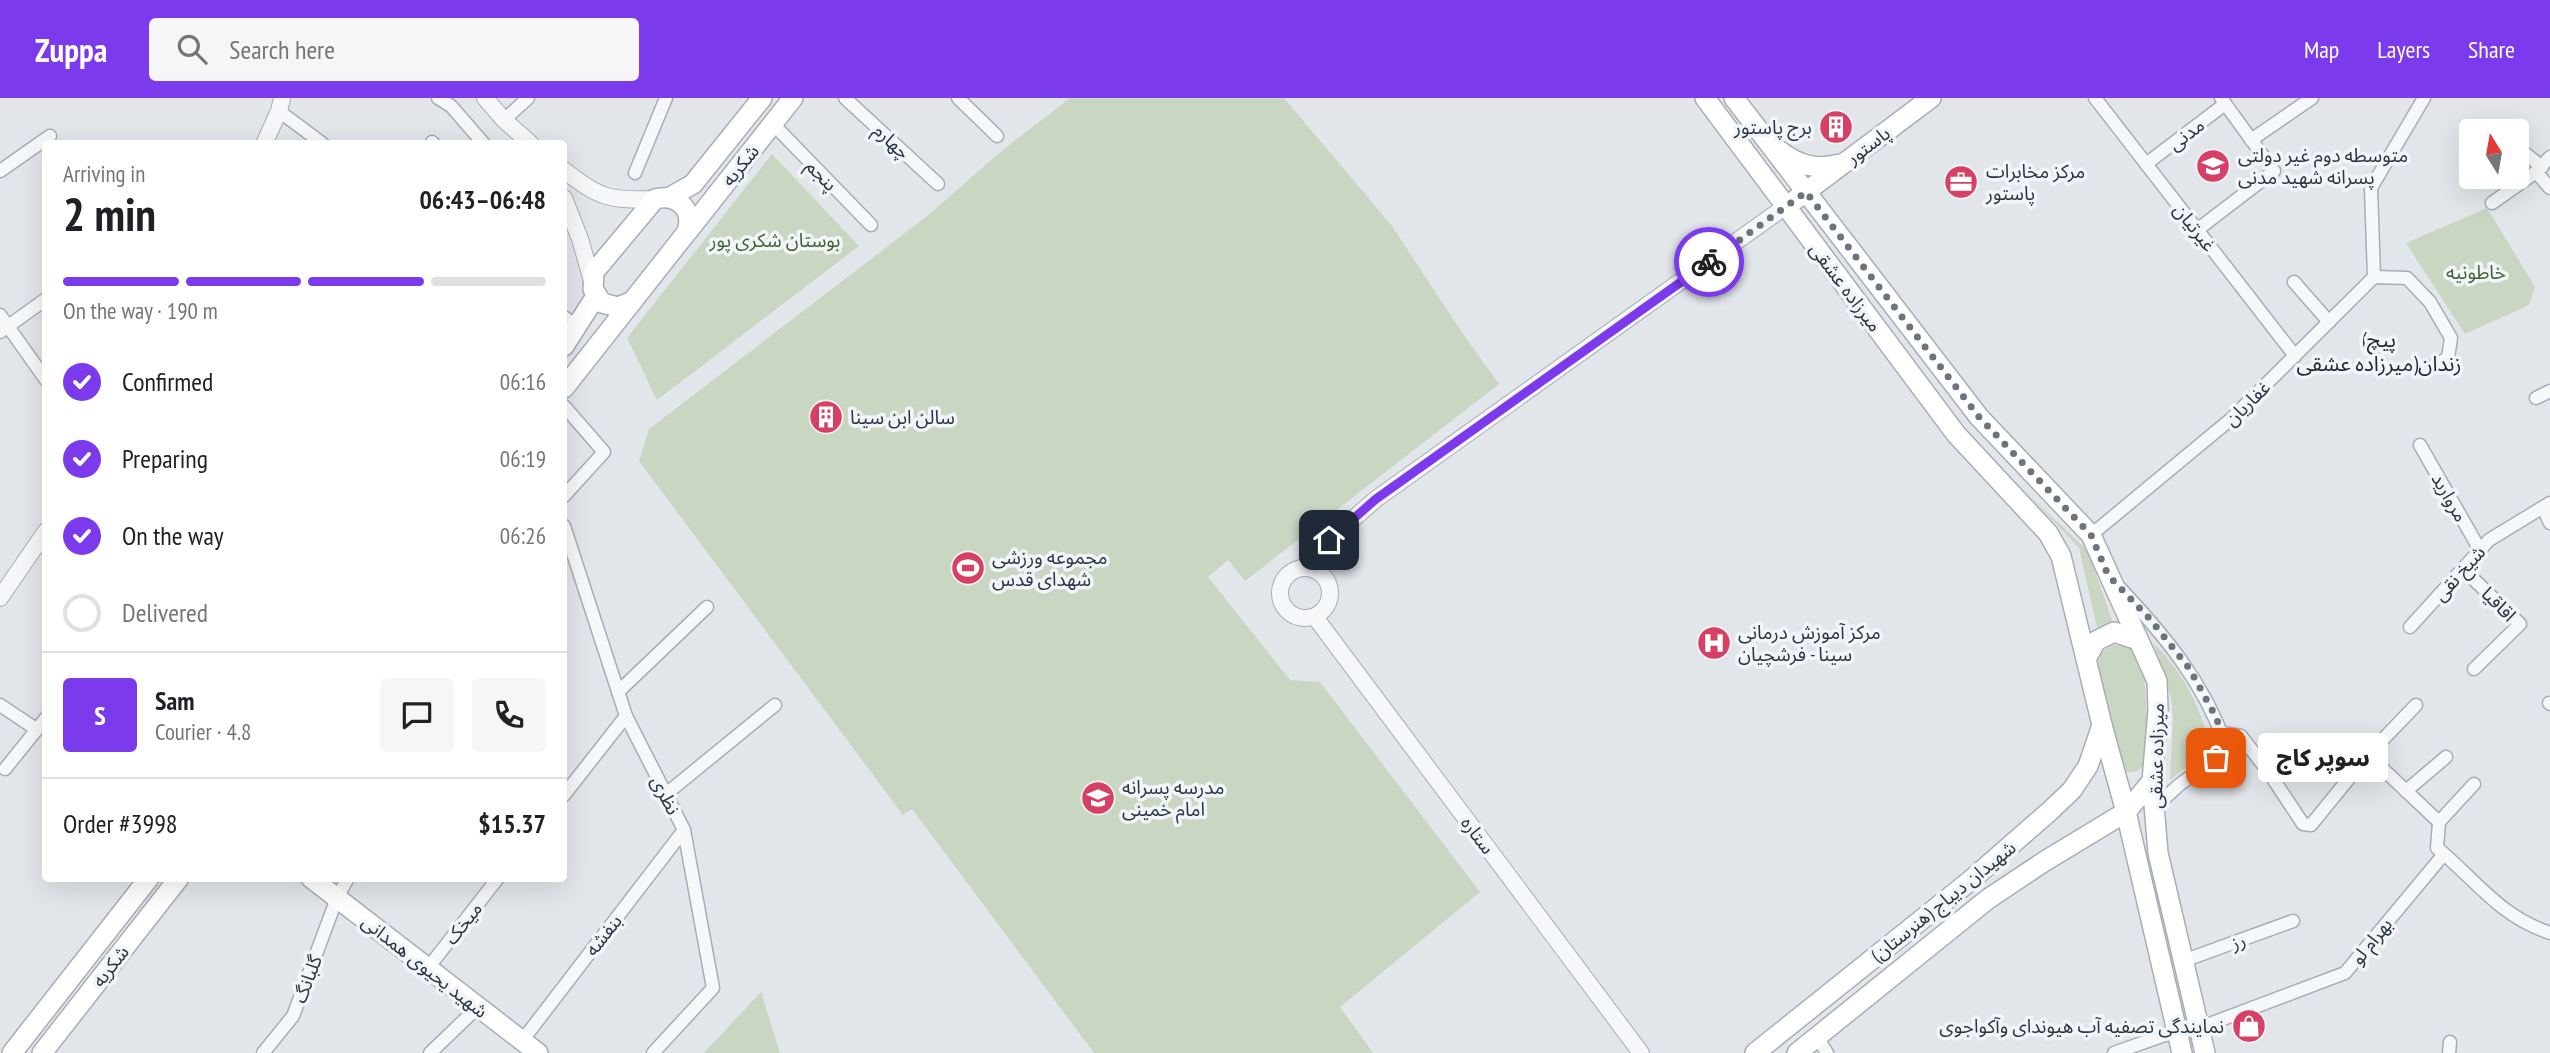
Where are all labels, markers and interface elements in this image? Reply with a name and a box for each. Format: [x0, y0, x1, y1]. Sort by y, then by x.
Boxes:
search box [149, 18, 639, 81]
text: Zuppa [35, 28, 107, 71]
icon: search [173, 30, 211, 68]
text: Search here [229, 33, 335, 66]
text: Map [2304, 34, 2339, 65]
text: Layers [2377, 34, 2430, 65]
text: Share [2468, 34, 2515, 65]
building icon: برج پاستور [1817, 108, 1855, 146]
street label: مدنی [2163, 113, 2209, 155]
place label: برج پاستور [1733, 115, 1812, 141]
street label: چهارم [866, 118, 915, 166]
north arrow [2459, 119, 2529, 189]
map controls [2459, 119, 2529, 189]
street label: پاستور [1840, 121, 1896, 171]
street label: شکریه [716, 139, 764, 191]
place label: متوسطه دوم غیر دولتی پسرانه شهید مدنی [2238, 143, 2408, 190]
school or university icon: متوسطه دوم غیر دولتی پسرانه شهید مدنی [2194, 147, 2232, 185]
street label: پنجم [799, 154, 843, 198]
text: Arriving in [63, 159, 145, 188]
place label: مرکز مخابرات پاستور [1985, 159, 2085, 206]
office icon: مرکز مخابرات پاستور [1942, 163, 1980, 201]
text: 06:43–06:48 [419, 183, 546, 216]
text: 2 min [63, 184, 156, 244]
street label: غیرتیان [2169, 198, 2221, 256]
courier [1674, 227, 1744, 297]
park label: بوستان شکری پور [709, 228, 840, 253]
street label: میرزاده عشقی [1805, 238, 1887, 336]
icon: bike [1690, 243, 1728, 281]
park label: خاطونیه [2446, 260, 2506, 284]
text: On the way · 190 m [63, 296, 218, 325]
district label: (پیچ زندان(میرزاده عشقی [2297, 326, 2461, 377]
icon: check [63, 363, 101, 401]
text: Confirmed [122, 365, 213, 398]
text: 06:16 [500, 367, 546, 396]
street label: غفاریان [2219, 375, 2275, 431]
building icon: سالن ابن سینا [807, 398, 845, 436]
place label: سالن ابن سینا [850, 405, 955, 429]
icon: check [63, 440, 101, 478]
text: Preparing [122, 442, 208, 475]
text: 06:19 [500, 444, 546, 473]
street label: مروارید [2426, 468, 2474, 526]
pin [1299, 510, 1359, 570]
icon: check [63, 517, 101, 555]
text: On the way [122, 519, 224, 552]
text: 06:26 [500, 521, 546, 550]
icon: home [1310, 521, 1348, 559]
street label: شیخ نقی [2428, 540, 2493, 608]
place label: مجموعه ورزشی شهدای قدس [992, 545, 1108, 591]
sports icon: مجموعه ورزشی شهدای قدس [949, 549, 987, 587]
street label: اقاقیا [2476, 581, 2522, 627]
text: Delivered [122, 596, 208, 629]
place label: مرکز آموزش درمانی سینا - فرشچیان [1738, 620, 1881, 667]
hospital icon: مرکز آموزش درمانی سینا - فرشچیان [1695, 624, 1733, 662]
button: chat [380, 678, 454, 752]
button: phone [472, 678, 546, 752]
text: Sam [155, 684, 194, 717]
text: S [94, 699, 106, 732]
street label: میرزاده عشقی [2143, 703, 2169, 809]
text: Courier · 4.8 [155, 717, 251, 746]
pin [2186, 728, 2246, 788]
callout: سوپر کاج [2258, 734, 2388, 782]
icon: bag [2197, 739, 2235, 777]
text: سوپر کاج [2276, 743, 2370, 772]
street label: نظری [646, 771, 686, 819]
place label: مدرسه پسرانه امام خمینی [1122, 775, 1224, 824]
school or university icon: مدرسه پسرانه امام خمینی [1079, 779, 1117, 817]
text: Order #3998 [63, 807, 178, 840]
text: $15.37 [478, 807, 546, 840]
street label: ستاره [1456, 811, 1500, 859]
street label: شهیدان دیباج (هنرستان) [1865, 835, 2022, 969]
street label: میخک [439, 897, 487, 949]
street label: شهید یحیوی همدانی [357, 909, 493, 1023]
street label: بنفشه [579, 909, 627, 961]
street label: بهرام لو [2345, 913, 2399, 971]
street label: رز [2226, 927, 2249, 955]
street label: شکریه [86, 940, 134, 992]
street label: گلبانگ [287, 951, 327, 1006]
shop icon: نمایندگی تصفیه آب هیوندای وآکواجوی [2230, 1007, 2268, 1045]
place label: نمایندگی تصفیه آب هیوندای وآکواجوی [1939, 1014, 2224, 1038]

